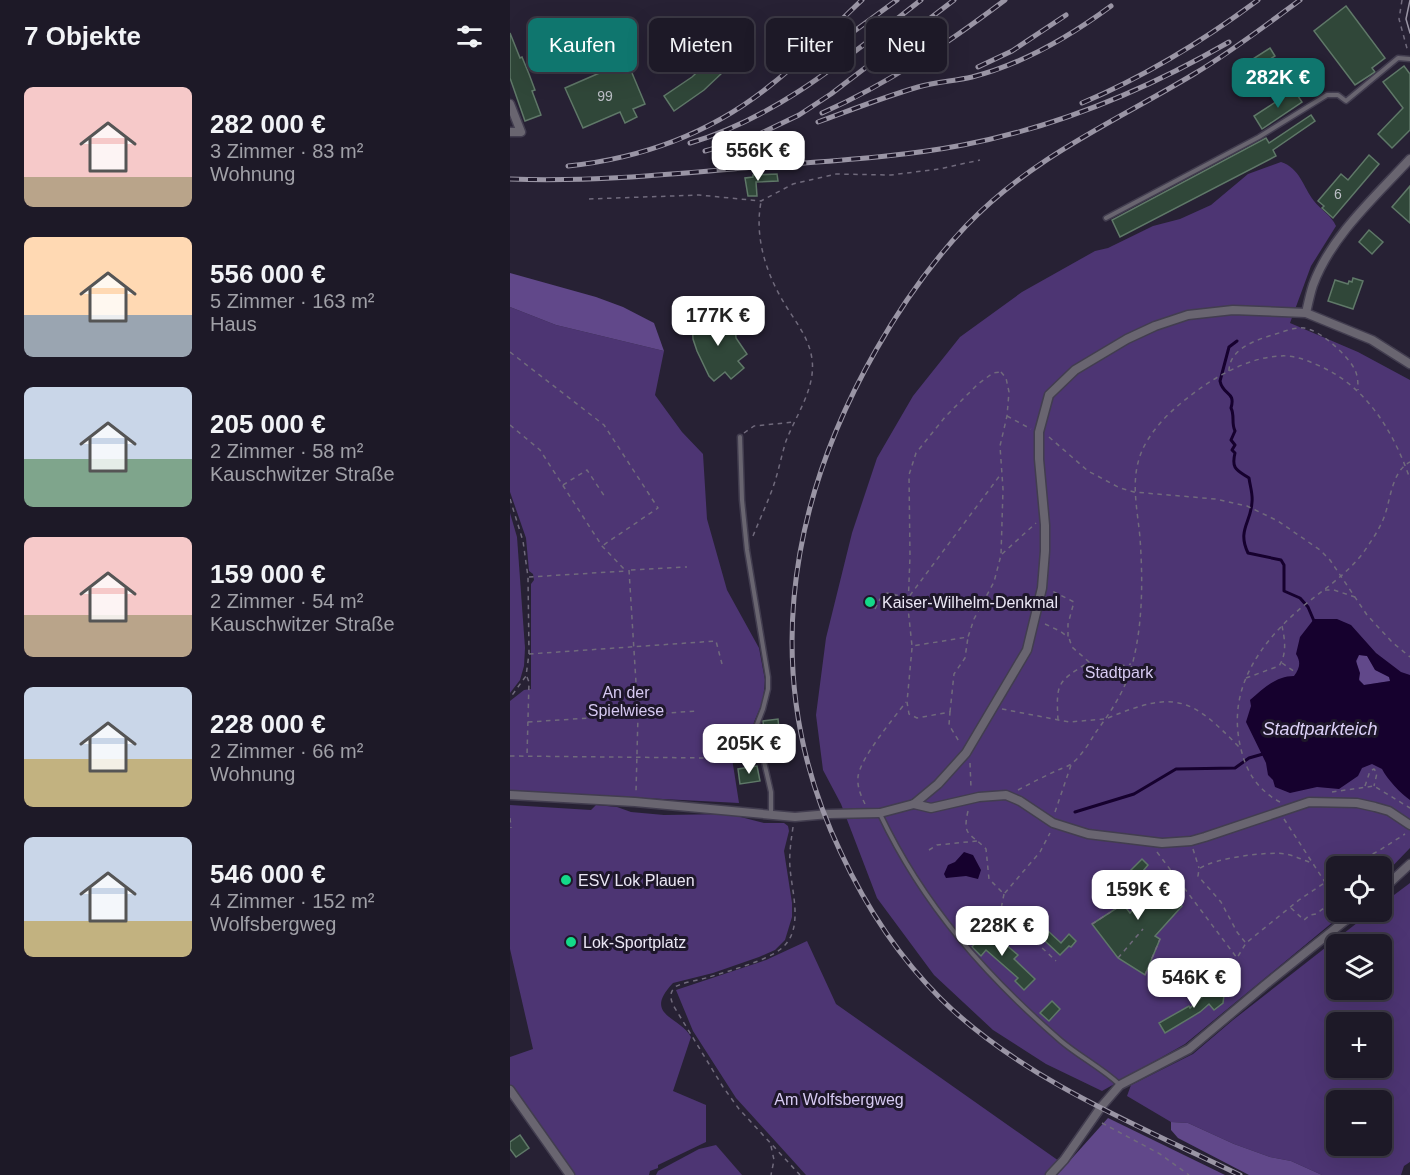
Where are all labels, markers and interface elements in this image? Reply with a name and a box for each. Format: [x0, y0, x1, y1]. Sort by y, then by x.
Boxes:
chip: Kaufen [528, 18, 637, 72]
chip: Mieten [649, 18, 754, 72]
chip: Filter [766, 18, 854, 72]
chip: Neu [866, 18, 947, 72]
icon: filters [453, 20, 486, 53]
text: 7 Objekte [24, 21, 141, 51]
pin: 282K € [1229, 58, 1327, 109]
text: 282K € [1246, 66, 1310, 88]
house number: 99 [597, 88, 613, 104]
text: 282 000 € [210, 109, 326, 139]
icon: home [72, 111, 144, 183]
pin: 556K € [709, 131, 807, 182]
text: 556K € [726, 139, 790, 161]
text: 3 Zimmer · 83 m² [210, 140, 363, 162]
text: Wohnung [210, 163, 295, 185]
house number: 6 [1334, 186, 1342, 202]
text: 556 000 € [210, 259, 326, 289]
icon: home [72, 261, 144, 333]
text: 5 Zimmer · 163 m² [210, 290, 374, 312]
pin: 177K € [669, 296, 767, 347]
text: 177K € [686, 304, 750, 326]
text: Haus [210, 313, 257, 335]
text: 205 000 € [210, 409, 326, 439]
icon: home [72, 411, 144, 483]
text: 2 Zimmer · 58 m² [210, 440, 363, 462]
text: Kauschwitzer Straße [210, 463, 395, 485]
text: 159 000 € [210, 559, 326, 589]
icon: home [72, 561, 144, 633]
text: 2 Zimmer · 54 m² [210, 590, 363, 612]
place label: Kaiser-Wilhelm-Denkmal [882, 594, 1058, 611]
marker: Kaiser-Wilhelm-Denkmal [863, 595, 877, 609]
text: Kauschwitzer Straße [210, 613, 395, 635]
park label: Stadtpark [1085, 664, 1154, 681]
park label: An der Spielwiese [588, 684, 664, 719]
text: 228 000 € [210, 709, 326, 739]
icon: home [72, 711, 144, 783]
water label: Stadtparkteich [1262, 719, 1378, 739]
pin: 205K € [700, 724, 798, 775]
text: 205K € [717, 732, 781, 754]
text: 2 Zimmer · 66 m² [210, 740, 363, 762]
text: Wohnung [210, 763, 295, 785]
map controls [1326, 856, 1392, 1156]
button: locate [1326, 856, 1392, 922]
text: 546 000 € [210, 859, 326, 889]
icon: home [72, 861, 144, 933]
pin: 159K € [1089, 870, 1187, 921]
place label: ESV Lok Plauen [578, 872, 695, 889]
marker: ESV Lok Plauen [559, 873, 573, 887]
text: 159K € [1106, 878, 1170, 900]
text: 4 Zimmer · 152 m² [210, 890, 374, 912]
pin: 228K € [953, 906, 1051, 957]
text: Wolfsbergweg [210, 913, 336, 935]
text: 228K € [970, 914, 1034, 936]
place label: Lok-Sportplatz [583, 934, 686, 951]
button: layers [1326, 934, 1392, 1000]
marker: Lok-Sportplatz [564, 935, 578, 949]
pin: 546K € [1145, 958, 1243, 1009]
text: 546K € [1162, 966, 1226, 988]
button: + [1326, 1012, 1392, 1078]
button: − [1326, 1090, 1392, 1156]
park label: Am Wolfsbergweg [774, 1091, 904, 1108]

